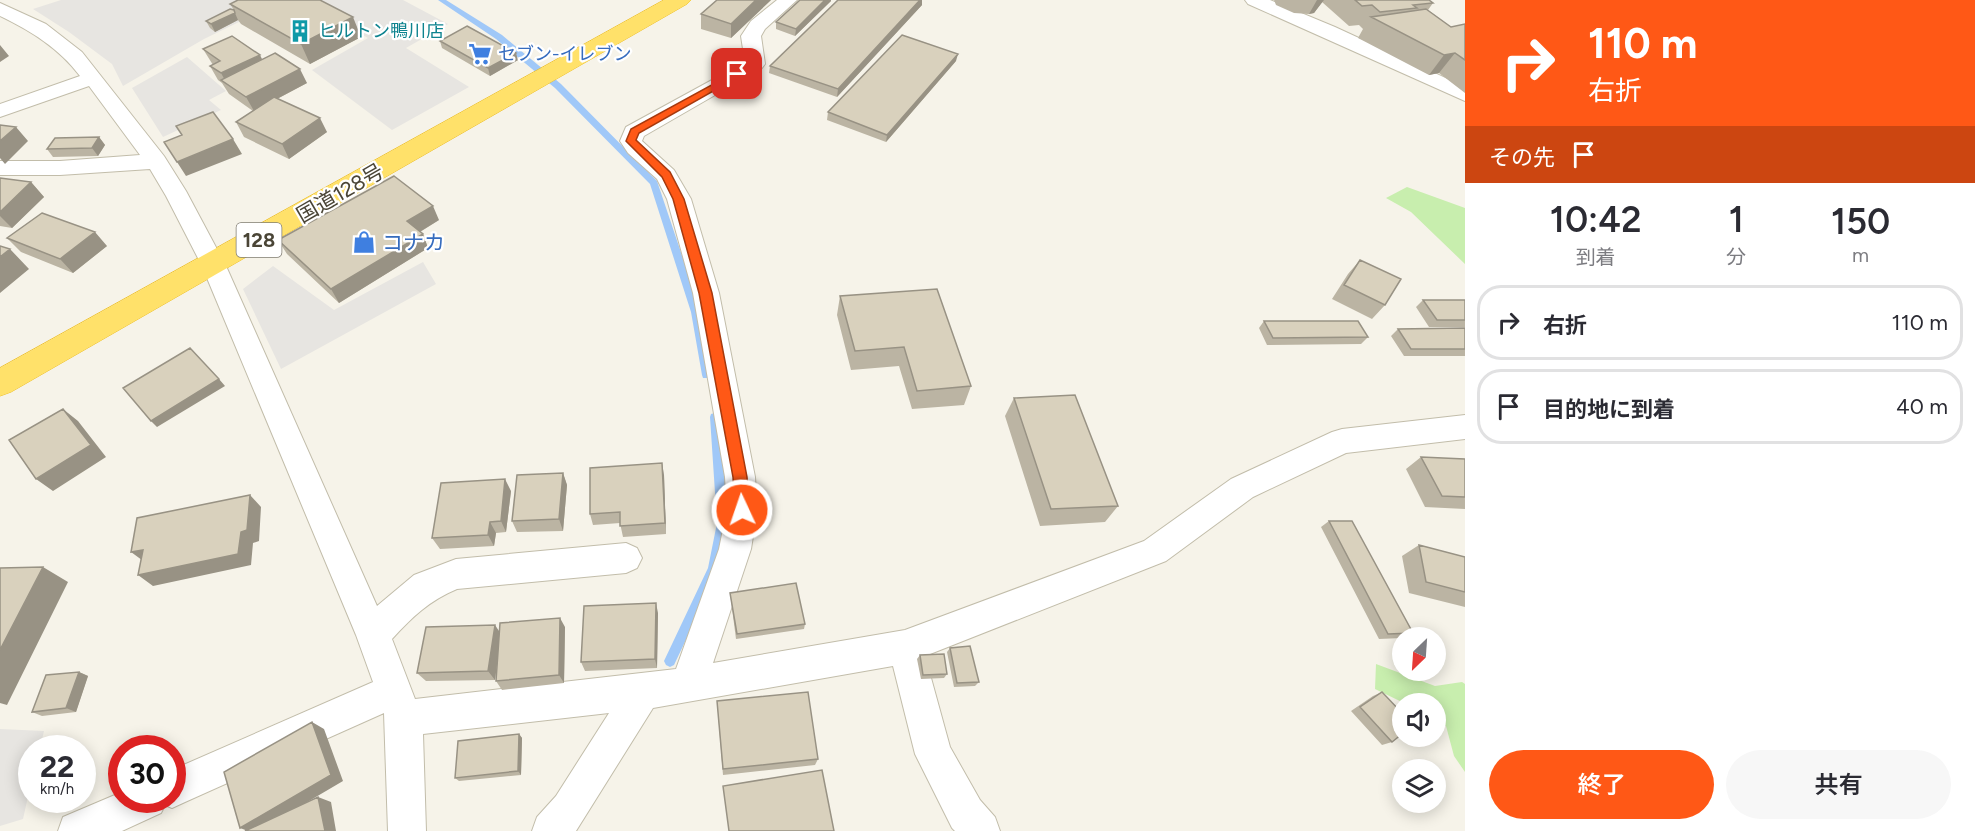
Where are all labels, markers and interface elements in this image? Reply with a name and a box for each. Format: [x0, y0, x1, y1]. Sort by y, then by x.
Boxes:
building icon: ヒルトン鴨川店 [287, 18, 313, 44]
text: 110 m [1588, 18, 1697, 69]
place label: ヒルトン鴨川店 [318, 20, 444, 42]
icon: right [1489, 24, 1567, 102]
supermarket icon: セブン-イレブン [467, 41, 493, 67]
place label: セブン-イレブン [498, 43, 632, 65]
pin [711, 48, 762, 99]
icon: arrive [720, 57, 753, 90]
text: 右折 [1588, 74, 1642, 107]
icon: arrive [1567, 138, 1600, 171]
text: その先 [1489, 144, 1555, 171]
street label: 国道128号 [292, 158, 388, 228]
text: 10:42 [1550, 198, 1641, 241]
text: 1 [1729, 198, 1744, 241]
text: 150 [1831, 200, 1890, 243]
road number: 128 [236, 223, 282, 257]
shop icon: コナカ [351, 229, 377, 255]
place label: コナカ [382, 230, 445, 255]
text: m [1852, 243, 1869, 267]
text: 到着 [1576, 245, 1616, 269]
text: 分 [1726, 245, 1746, 269]
icon: right [1492, 306, 1525, 339]
text: 110 m [1892, 309, 1948, 336]
text: 右折 [1543, 312, 1587, 339]
icon: arrive [1492, 390, 1525, 423]
text: 40 m [1896, 393, 1948, 420]
text: 目的地に到着 [1543, 396, 1675, 423]
position arrow [710, 478, 774, 542]
north arrow [1392, 627, 1446, 681]
map controls [1392, 627, 1446, 813]
button: sound [1392, 693, 1446, 747]
speed limit sign: 30 [108, 735, 186, 813]
text: 22 [40, 748, 74, 785]
button: 終了 [1489, 750, 1714, 819]
button: 共有 [1726, 750, 1951, 819]
button: layers [1392, 759, 1446, 813]
text: km/h [40, 780, 74, 798]

